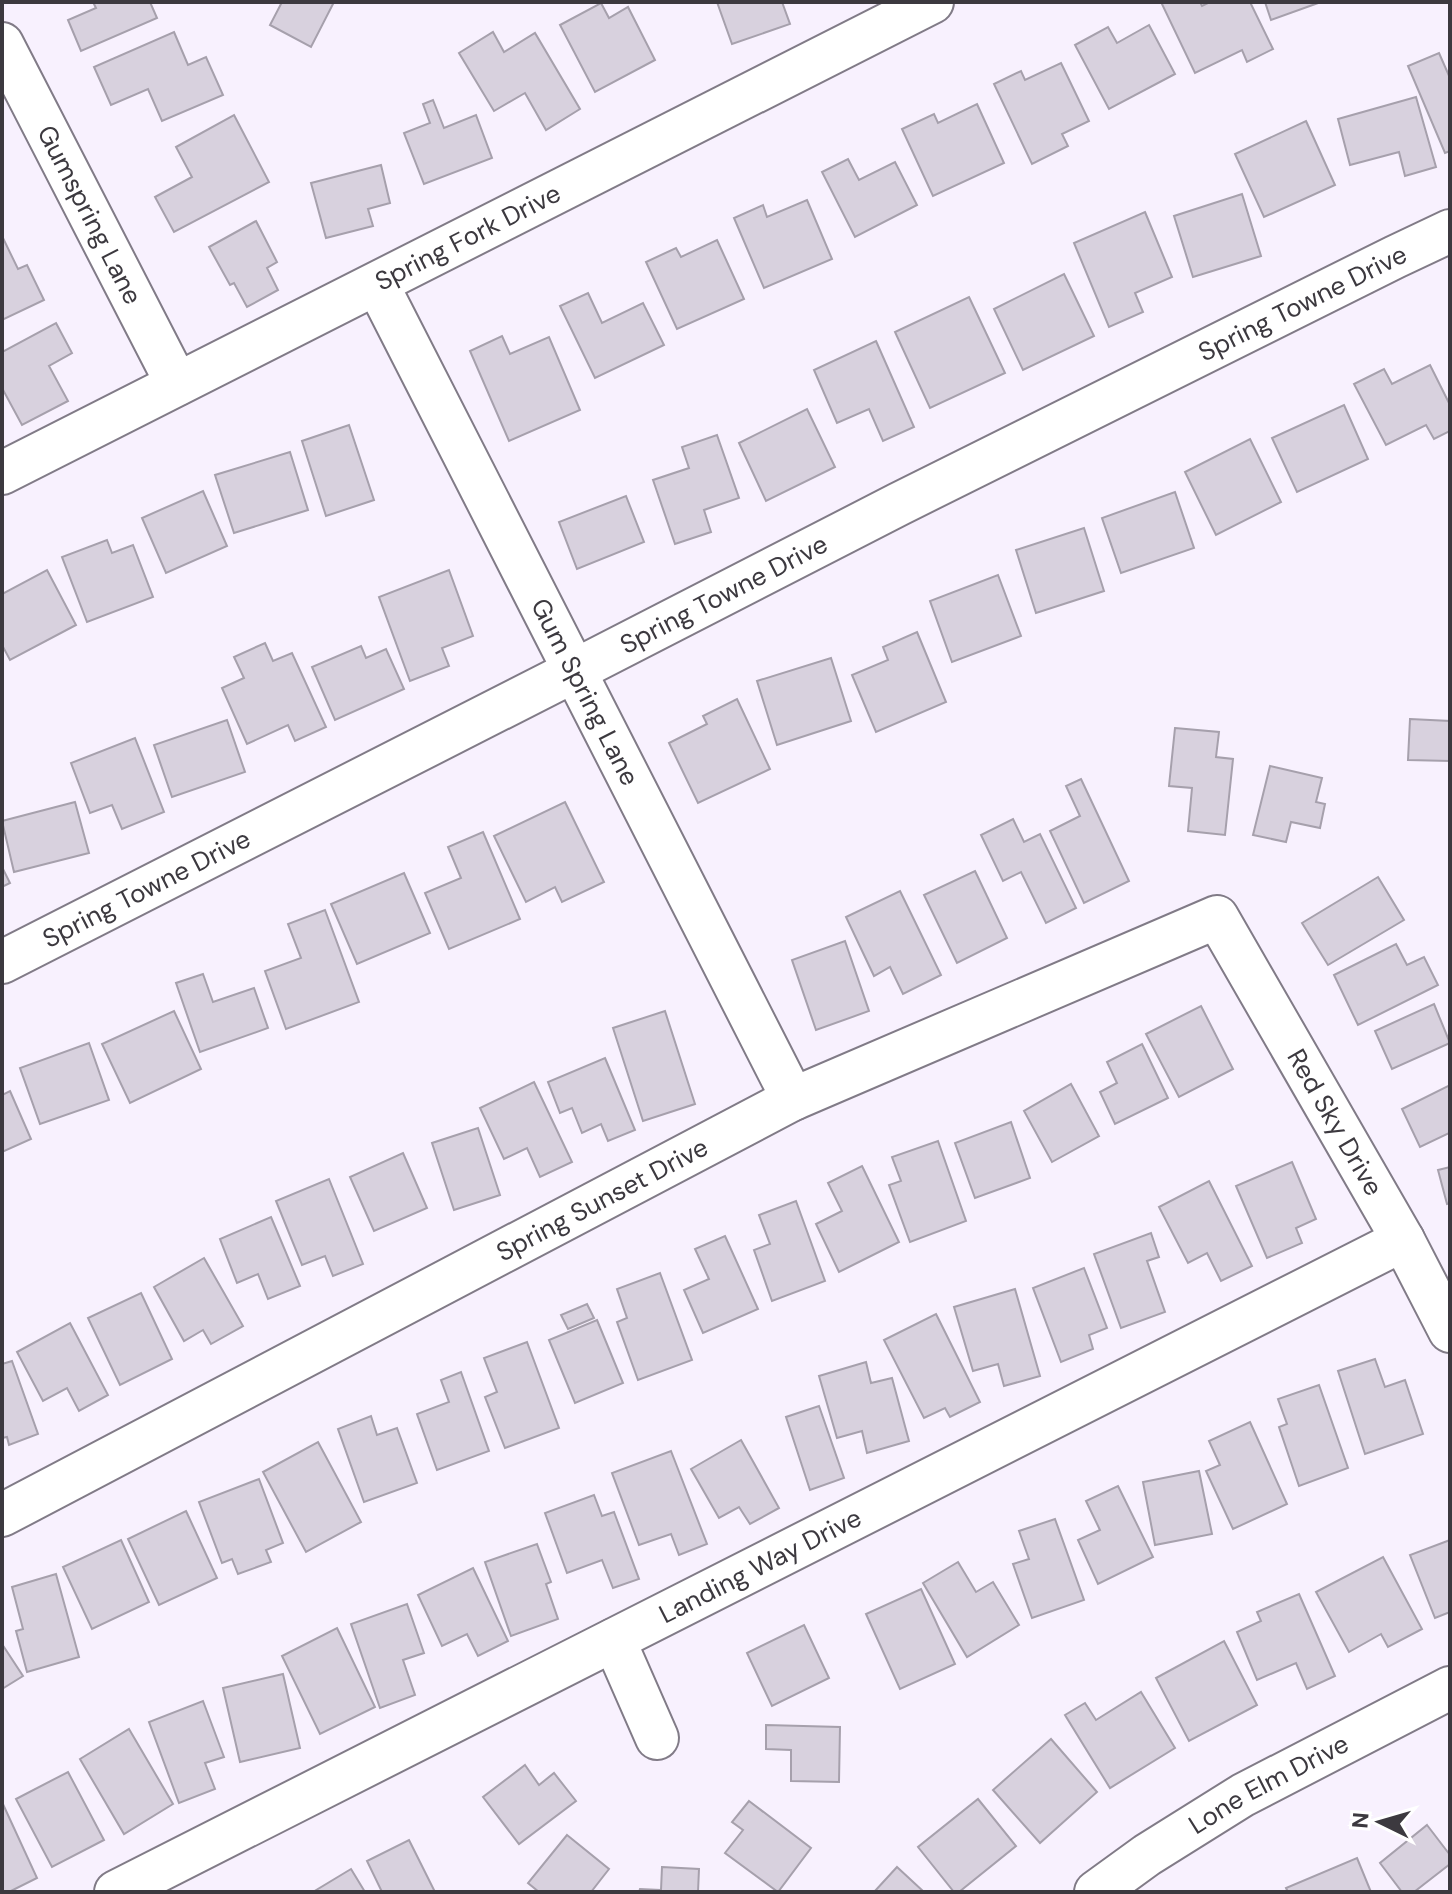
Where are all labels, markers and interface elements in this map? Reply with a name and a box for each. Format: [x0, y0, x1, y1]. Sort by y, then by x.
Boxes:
street label: Gumspring Lane [30, 119, 150, 310]
street label: Spring Fork Drive [369, 176, 566, 298]
street label: Spring Towne Drive [1193, 237, 1412, 369]
street label: Spring Towne Drive [614, 527, 833, 662]
street label: Gum Spring Lane [523, 592, 647, 791]
street label: Spring Towne Drive [37, 821, 256, 956]
street label: Red Sky Drive [1280, 1043, 1391, 1202]
street label: Spring Sunset Drive [490, 1130, 714, 1269]
street label: Landing Way Drive [653, 1500, 867, 1631]
street label: Lone Elm Drive [1182, 1726, 1354, 1842]
north arrow [1340, 1782, 1420, 1862]
text: N [1345, 1811, 1376, 1830]

